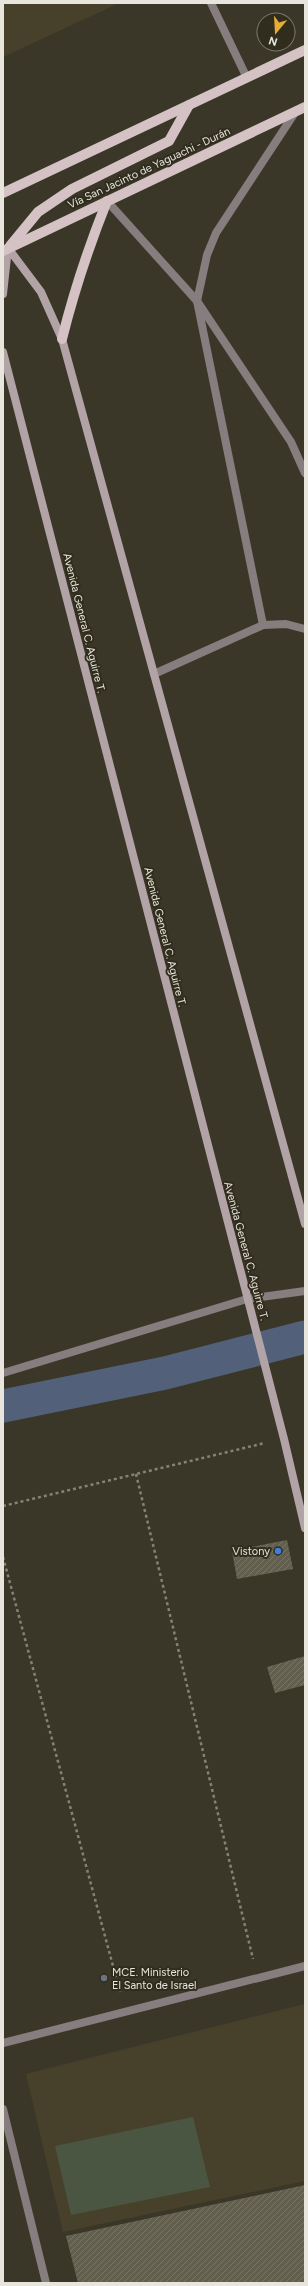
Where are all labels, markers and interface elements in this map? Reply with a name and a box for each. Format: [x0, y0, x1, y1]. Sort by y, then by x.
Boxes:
north arrow [256, 12, 296, 52]
text: N [267, 34, 279, 49]
street label: Vía San Jacinto de Yaguachi - Durán [66, 125, 232, 211]
street label: Avenida General C. Aguirre T. [60, 552, 108, 694]
street label: Avenida General C. Aguirre T. [141, 866, 189, 1008]
street label: Avenida General C. Aguirre T. [221, 1180, 271, 1322]
place label: Vistony [232, 1545, 270, 1558]
marker: Vistony [273, 1546, 283, 1556]
place label: MCE. Ministerio El Santo de Israel [112, 1966, 196, 1992]
marker: MCE. Ministerio El Santo de Israel [99, 1973, 109, 1983]

